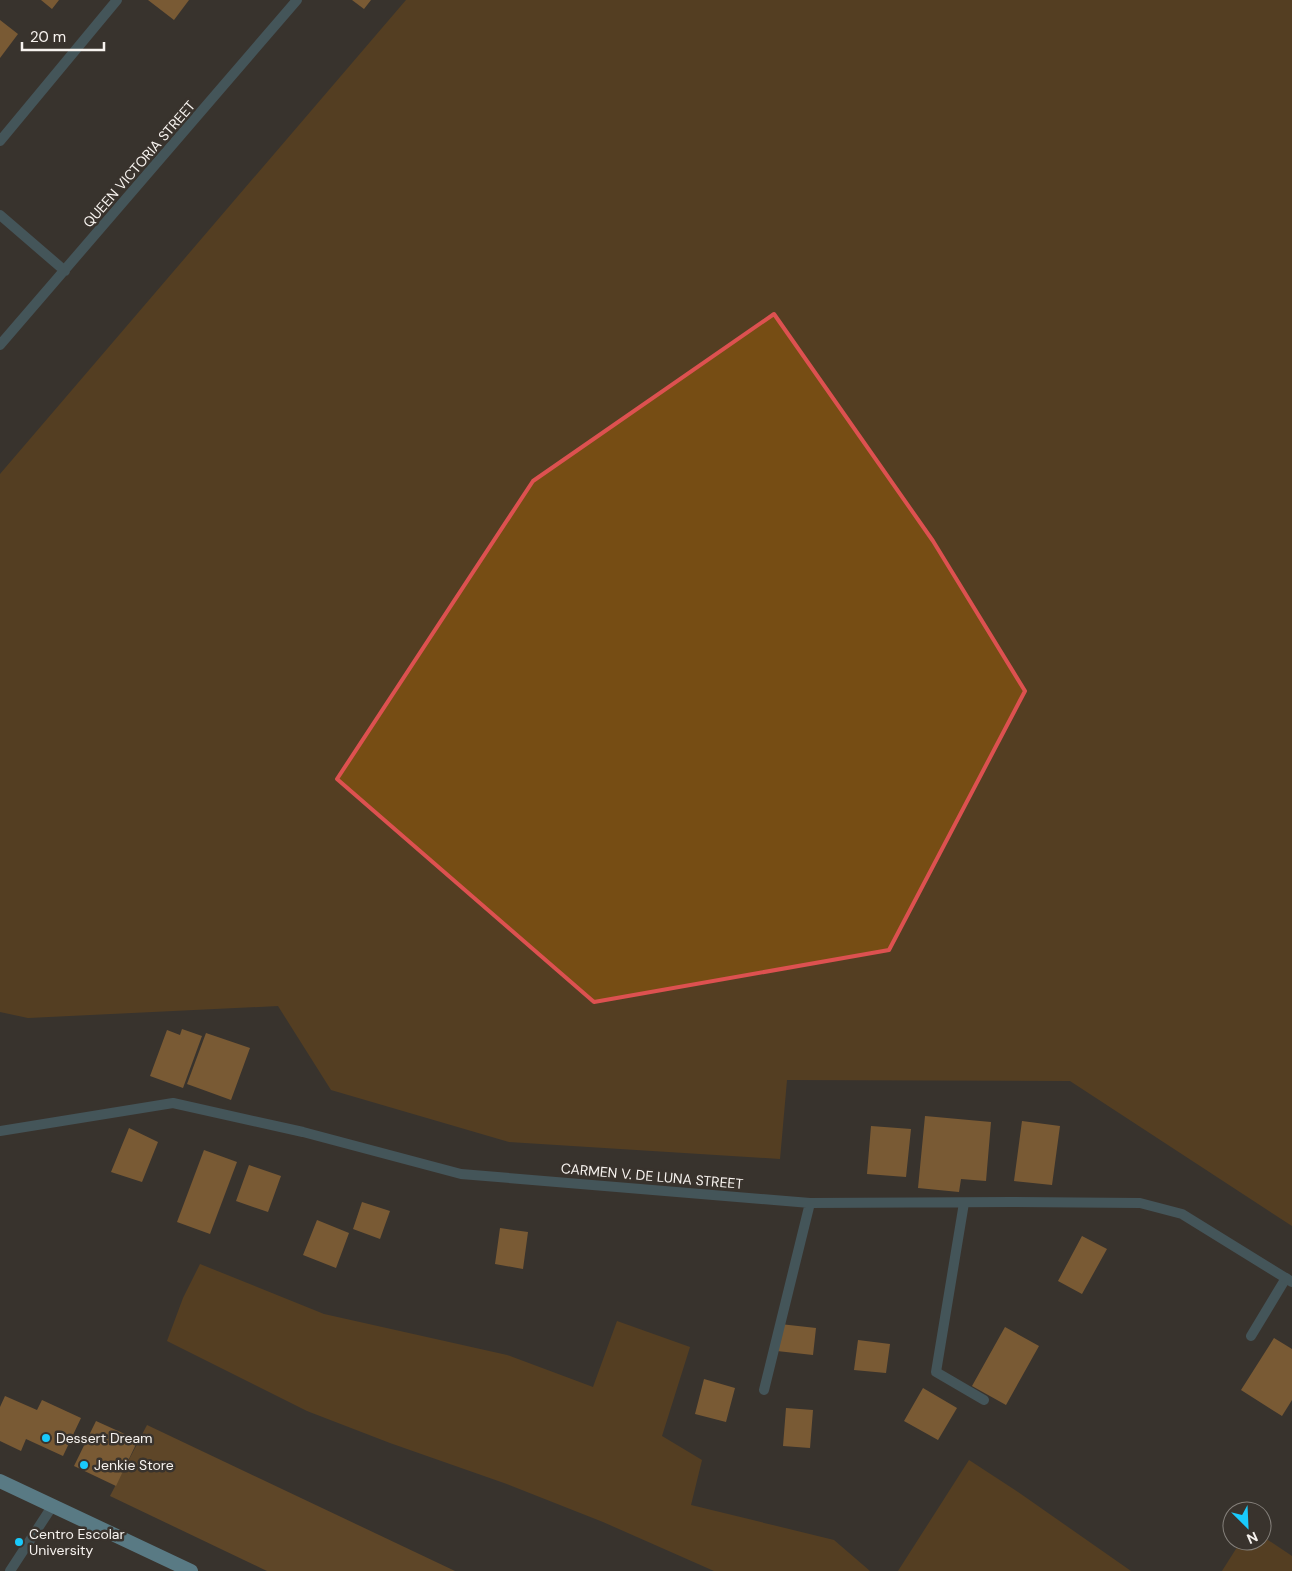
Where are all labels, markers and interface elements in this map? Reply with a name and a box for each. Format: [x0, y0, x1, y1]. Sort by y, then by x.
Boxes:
scale bar [22, 20, 105, 52]
text: 20 m [30, 27, 66, 47]
street label: QUEEN VICTORIA STREET [79, 97, 199, 231]
street label: CARMEN V. DE LUNA STREET [560, 1159, 744, 1193]
place label: Dessert Dream [56, 1429, 153, 1447]
marker: Dessert Dream [40, 1432, 52, 1444]
place label: Jenkie Store [94, 1456, 174, 1474]
marker: Jenkie Store [78, 1459, 90, 1471]
north arrow [1222, 1501, 1272, 1551]
place label: Centro Escolar University [29, 1525, 125, 1559]
text: N [1244, 1528, 1261, 1548]
marker: Centro Escolar University [13, 1536, 25, 1548]

